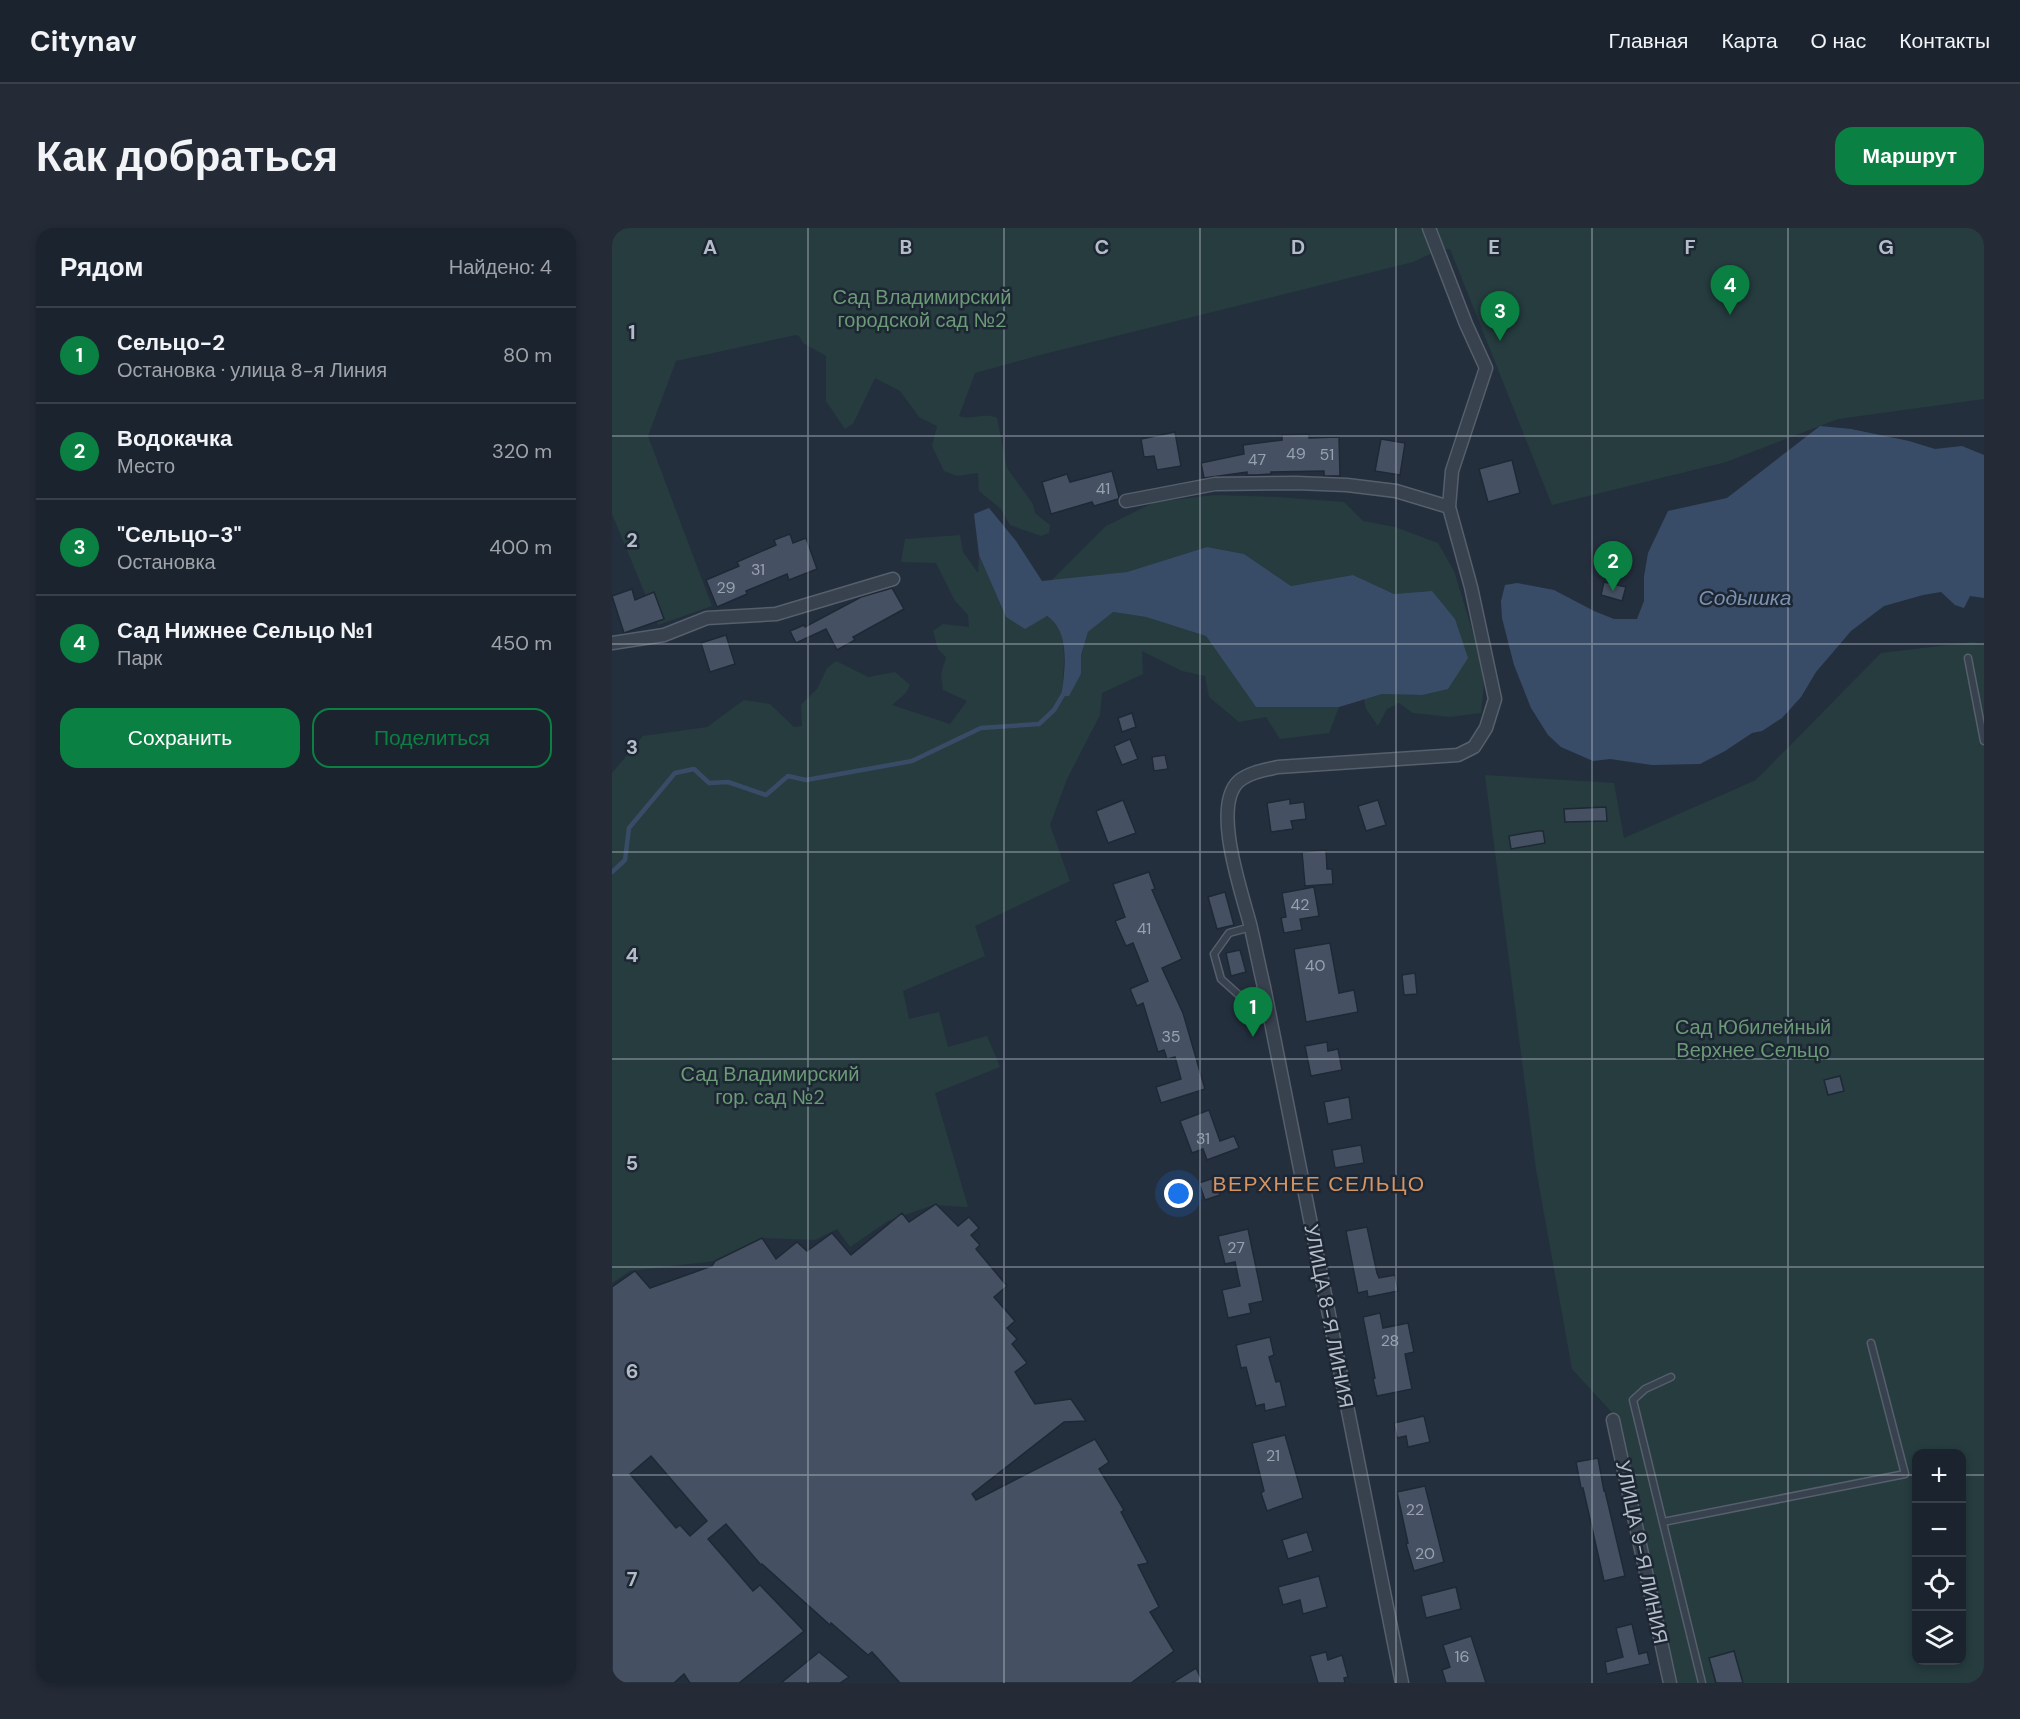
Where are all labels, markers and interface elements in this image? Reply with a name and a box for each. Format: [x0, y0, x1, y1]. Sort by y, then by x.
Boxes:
text: Citynav [30, 23, 136, 60]
text: Главная [1608, 27, 1688, 55]
text: Карта [1721, 27, 1778, 55]
text: О нас [1811, 27, 1866, 55]
text: Контакты [1899, 27, 1990, 55]
button: Маршрут [1835, 127, 1984, 185]
text: Как добраться [36, 129, 338, 184]
text: A [703, 234, 717, 260]
text: B [900, 234, 912, 260]
text: C [1095, 234, 1109, 260]
text: D [1291, 234, 1305, 260]
text: E [1488, 234, 1500, 260]
text: F [1684, 234, 1696, 260]
text: G [1878, 234, 1894, 260]
text: Рядом [60, 250, 143, 284]
text: Найдено: 4 [449, 254, 552, 280]
pin: 4 [1710, 266, 1750, 315]
park label: Сад Владимирский городской сад №2 [833, 284, 1011, 333]
pin: 3 [1480, 291, 1520, 341]
text: 1 [628, 319, 636, 345]
text: Сельцо-2 [117, 328, 225, 357]
text: 1 [76, 342, 83, 368]
text: 80 m [503, 342, 552, 368]
text: Остановка · улица 8-я Линия [117, 357, 387, 383]
text: Водокачка [117, 424, 232, 453]
text: 2 [74, 438, 85, 464]
text: 320 m [492, 438, 552, 464]
house number: 49 [1286, 443, 1306, 464]
house number: 51 [1320, 444, 1334, 465]
house number: 47 [1248, 449, 1266, 470]
text: Место [117, 453, 175, 479]
house number: 41 [1096, 478, 1110, 499]
text: "Сельцо-3" [117, 520, 242, 549]
text: 2 [626, 527, 638, 553]
text: 3 [73, 534, 86, 560]
text: 400 m [489, 534, 552, 560]
pin: 2 [1594, 542, 1632, 591]
text: Остановка [117, 549, 216, 575]
house number: 31 [751, 559, 765, 580]
house number: 29 [716, 577, 736, 598]
water label: Содышка [1699, 584, 1791, 612]
text: Сад Нижнее Сельцо №1 [117, 616, 373, 645]
text: 4 [73, 630, 86, 656]
text: 450 m [491, 630, 552, 656]
text: Парк [117, 645, 162, 671]
button: Сохранить [60, 708, 300, 768]
button: Поделиться [312, 708, 552, 768]
text: 3 [626, 734, 638, 760]
house number: 42 [1291, 894, 1309, 915]
house number: 41 [1137, 918, 1151, 939]
text: 4 [626, 942, 639, 968]
house number: 40 [1305, 955, 1325, 976]
pin: 1 [1234, 988, 1272, 1037]
park label: Сад Юбилейный Верхнее Сельцо [1675, 1014, 1831, 1063]
house number: 35 [1161, 1026, 1181, 1047]
park label: Сад Владимирский гор. сад №2 [681, 1061, 859, 1110]
house number: 31 [1196, 1128, 1210, 1149]
text: 5 [626, 1150, 638, 1176]
district label: ВЕРХНЕЕ СЕЛЬЦО [1213, 1170, 1426, 1198]
your location [1164, 1179, 1193, 1208]
street label: УЛИЦА 8-Я ЛИНИЯ [1298, 1222, 1360, 1410]
house number: 27 [1227, 1237, 1245, 1258]
house number: 28 [1381, 1330, 1399, 1351]
text: 6 [626, 1358, 638, 1384]
house number: 21 [1266, 1445, 1280, 1466]
map controls [1912, 1449, 1966, 1665]
button: + [1912, 1449, 1966, 1503]
street label: УЛИЦА 9-Я ЛИНИЯ [1610, 1458, 1674, 1646]
house number: 22 [1406, 1499, 1424, 1520]
button: − [1912, 1503, 1966, 1557]
house number: 20 [1415, 1543, 1435, 1564]
button: locate [1912, 1557, 1966, 1611]
text: 7 [627, 1566, 638, 1592]
button: layers [1912, 1611, 1966, 1665]
house number: 16 [1454, 1646, 1470, 1667]

